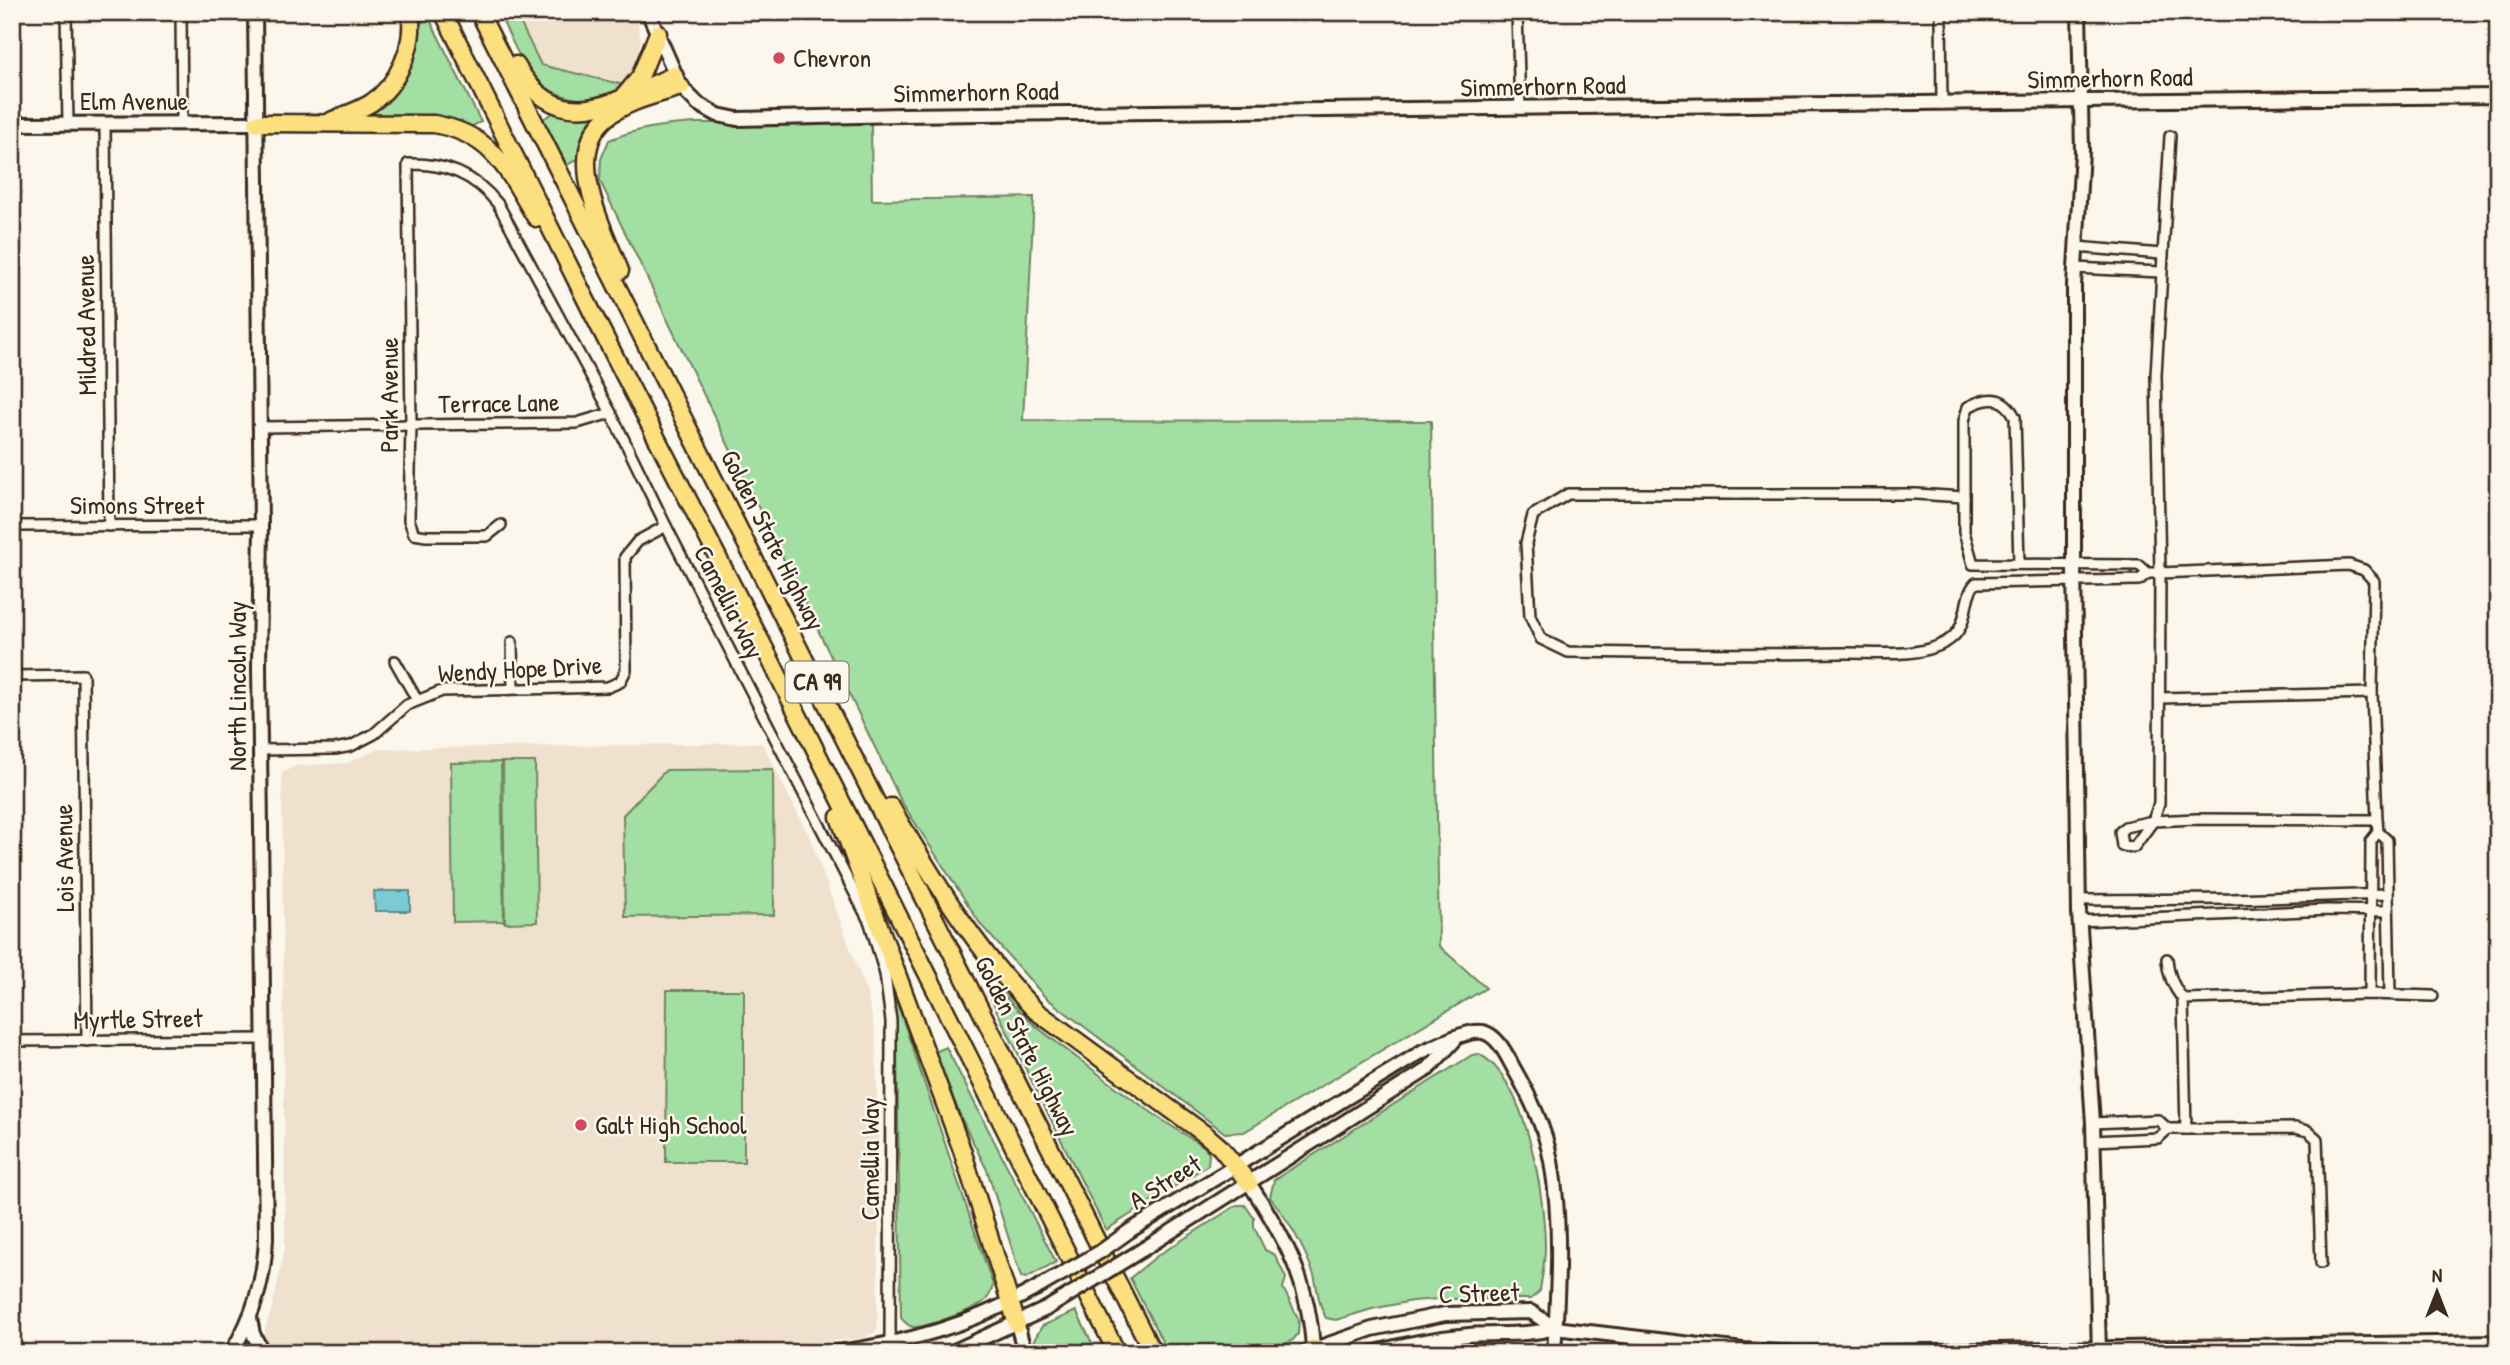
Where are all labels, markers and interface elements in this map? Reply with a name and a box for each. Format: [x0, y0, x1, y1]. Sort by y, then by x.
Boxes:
place label: Chevron [793, 40, 871, 75]
marker: Chevron [771, 50, 787, 66]
street label: Simmerhorn Road [2027, 59, 2193, 96]
street label: Simmerhorn Road [1460, 67, 1626, 104]
street label: Simmerhorn Road [893, 73, 1059, 110]
street label: Elm Avenue [80, 83, 188, 118]
street label: Mildred Avenue [67, 254, 104, 396]
street label: Park Avenue [371, 337, 406, 453]
street label: Terrace Lane [438, 384, 560, 421]
street label: Golden State Highway [713, 444, 834, 636]
street label: Simons Street [70, 487, 205, 522]
street label: Camellia Way [686, 539, 773, 664]
street label: North Lincoln Way [219, 601, 254, 771]
street label: Wendy Hope Drive [437, 647, 603, 690]
road number: CA 99 [786, 662, 848, 702]
street label: Lois Avenue [45, 804, 82, 912]
street label: Golden State Highway [967, 950, 1088, 1142]
street label: Myrtle Street [73, 1000, 204, 1037]
street label: Camellia Way [852, 1098, 887, 1220]
place label: Galt High School [595, 1107, 747, 1142]
marker: Galt High School [573, 1117, 589, 1133]
street label: A Street [1122, 1145, 1208, 1217]
north arrow [2402, 1256, 2472, 1326]
text: N [2432, 1262, 2442, 1288]
street label: C Street [1438, 1274, 1521, 1311]

